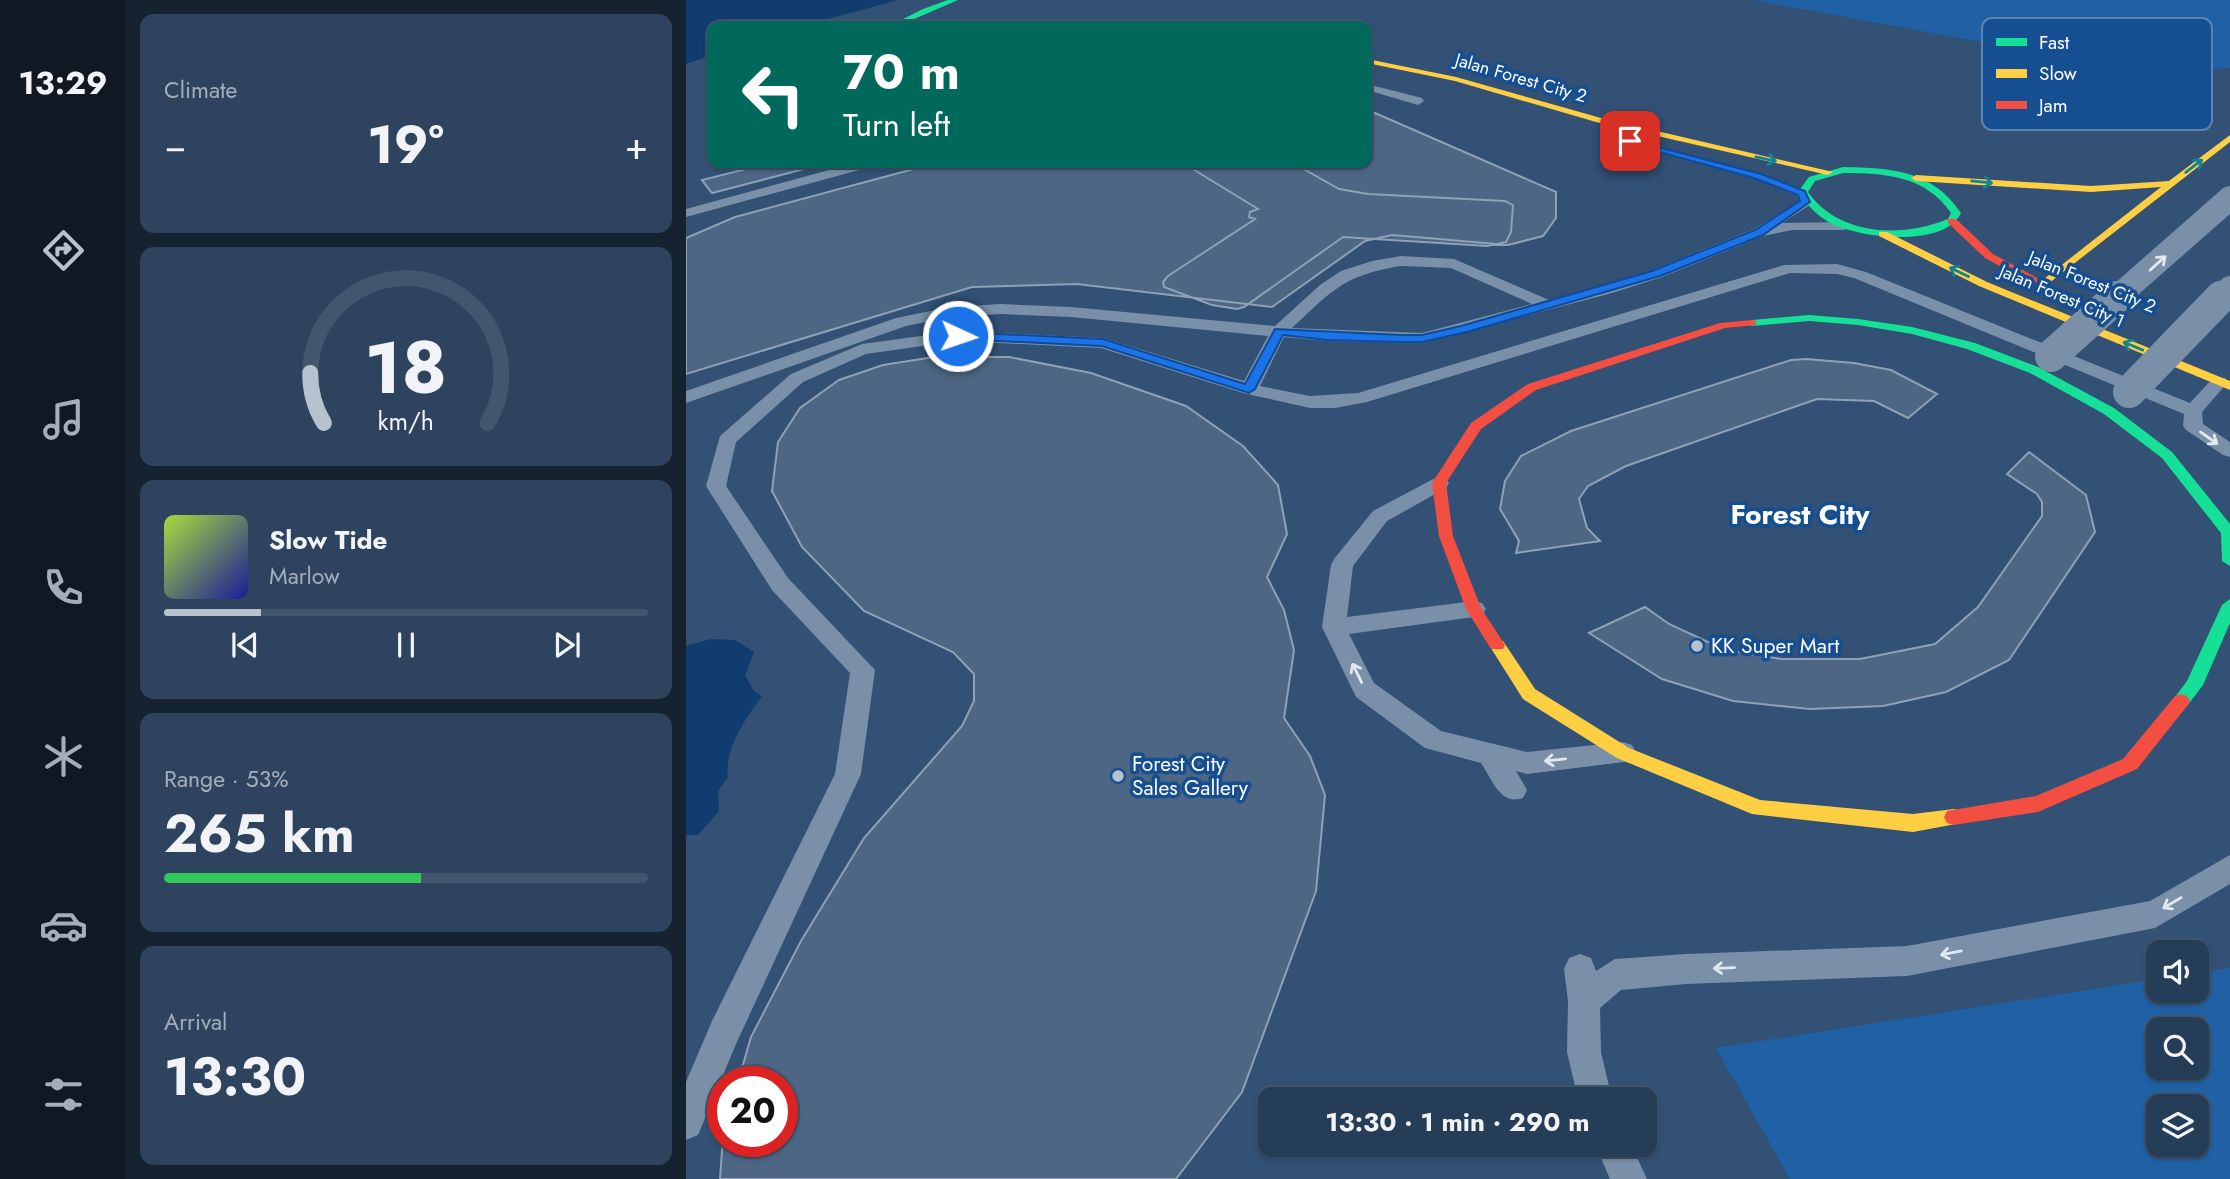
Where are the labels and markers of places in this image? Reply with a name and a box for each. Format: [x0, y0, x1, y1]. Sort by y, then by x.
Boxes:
pin [1600, 111, 1660, 171]
place label: KK Super Mart [1711, 631, 1839, 661]
marker: KK Super Mart [1689, 638, 1705, 654]
place label: Forest City Sales Gallery [1132, 749, 1249, 803]
marker: Forest City Sales Gallery [1110, 768, 1126, 784]

